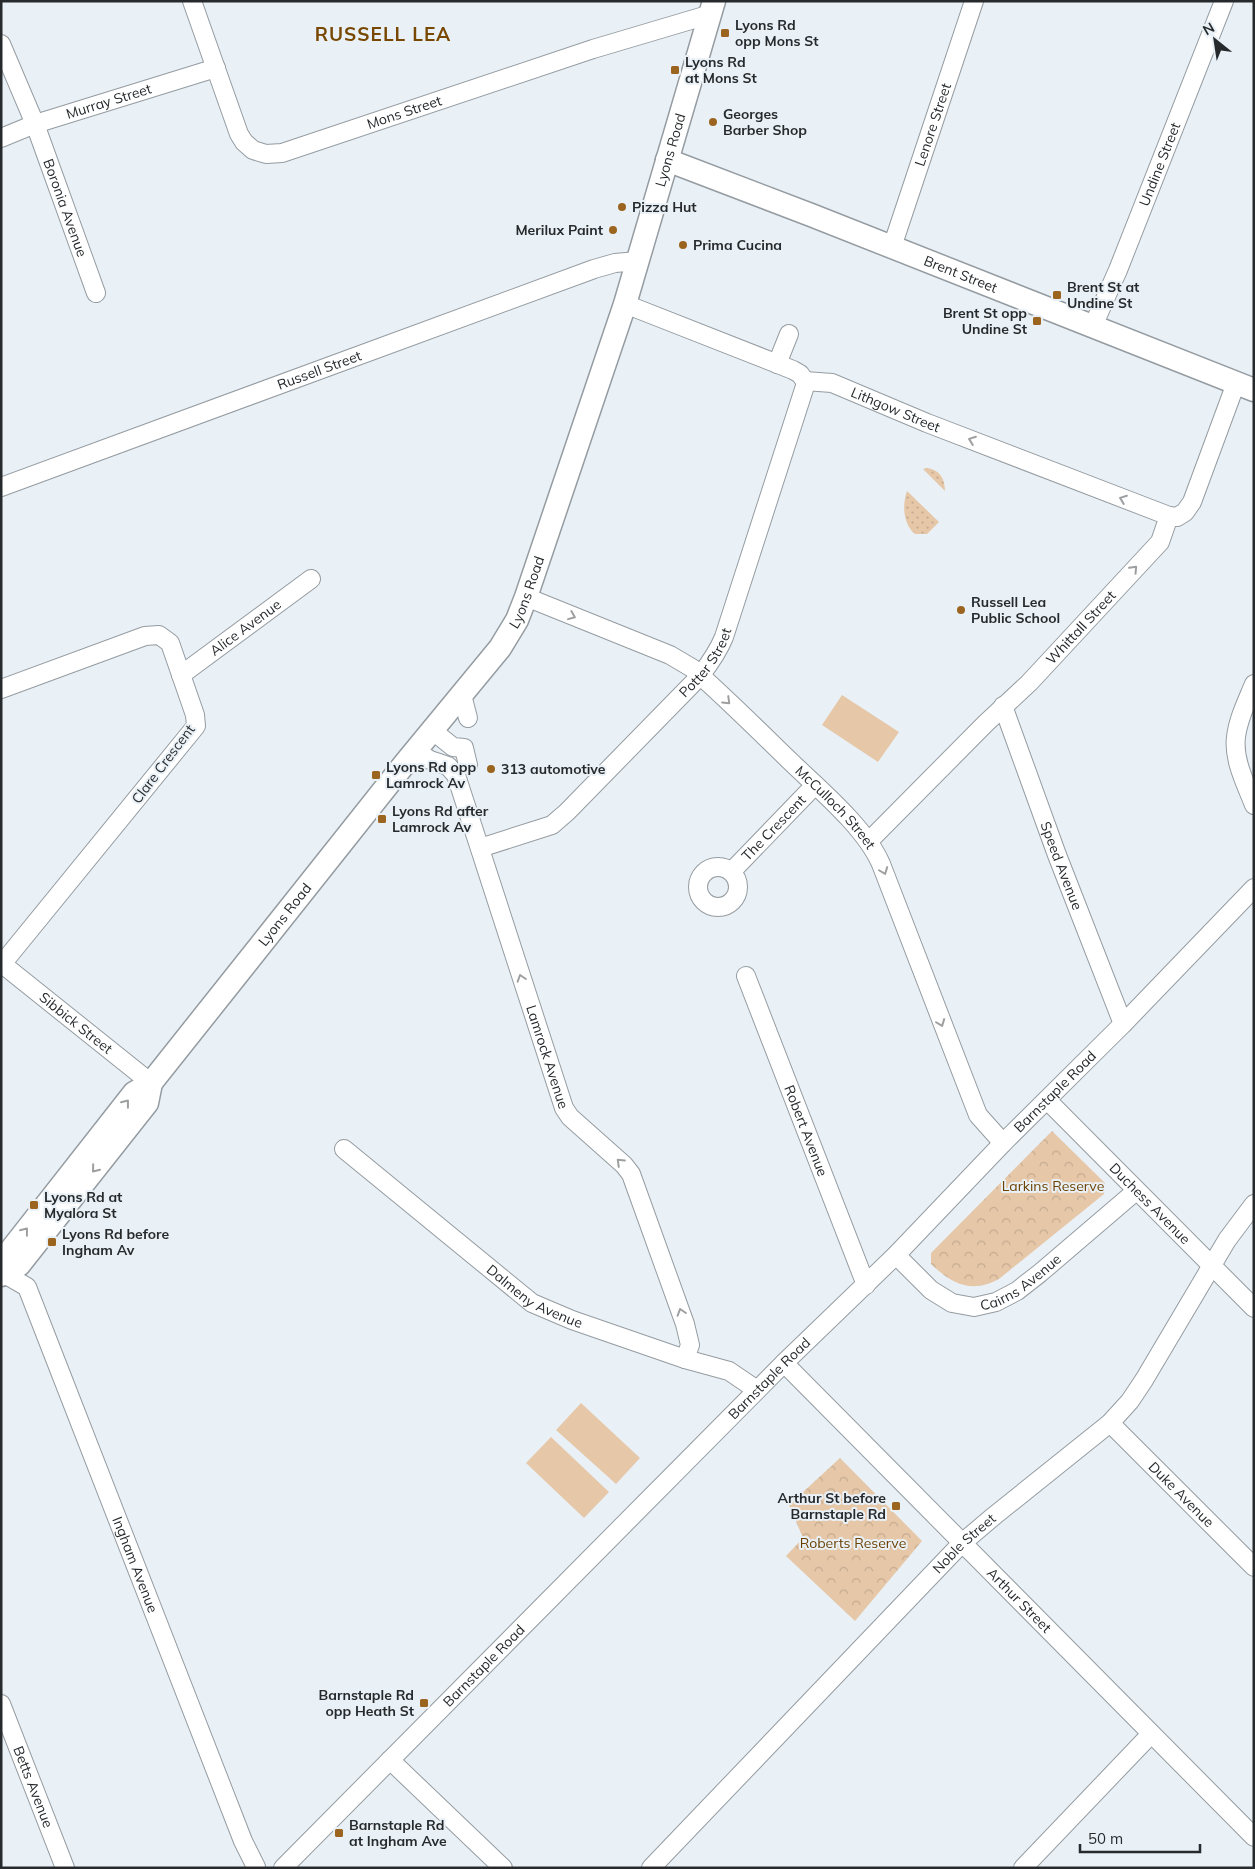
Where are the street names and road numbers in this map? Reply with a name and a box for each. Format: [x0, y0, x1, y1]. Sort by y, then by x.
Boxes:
street label: Murray Street [64, 79, 154, 123]
street label: Lenore Street [911, 81, 955, 168]
street label: Mons Street [365, 91, 444, 133]
street label: Lyons Road [651, 111, 690, 189]
street label: Undine Street [1135, 120, 1184, 209]
street label: Boronia Avenue [39, 156, 91, 259]
street label: Brent Street [921, 251, 1000, 297]
street label: Russell Street [275, 346, 364, 394]
street label: Lithgow Street [848, 383, 943, 436]
street label: Lyons Road [505, 554, 548, 632]
street label: Whittall Street [1042, 587, 1120, 668]
street label: Alice Avenue [206, 595, 284, 660]
street label: Potter Street [675, 625, 735, 701]
street label: Clare Crescent [127, 721, 199, 807]
street label: McCulloch Street [792, 762, 880, 853]
street label: The Crescent [738, 791, 810, 865]
street label: Speed Avenue [1037, 819, 1087, 912]
street label: Lyons Road [254, 879, 315, 950]
street label: Sibbick Street [36, 988, 116, 1058]
street label: Lamrock Avenue [522, 1003, 573, 1111]
street label: Barnstaple Road [1010, 1047, 1100, 1136]
street label: Robert Avenue [780, 1083, 832, 1179]
street label: Duchess Avenue [1106, 1159, 1194, 1248]
street label: Cairns Avenue [978, 1250, 1065, 1314]
street label: Dalmeny Avenue [483, 1260, 585, 1332]
street label: Barnstaple Road [724, 1334, 814, 1423]
street label: Duke Avenue [1145, 1458, 1218, 1531]
street label: Noble Street [929, 1509, 999, 1577]
street label: Ingham Avenue [108, 1514, 162, 1615]
street label: Arthur Street [983, 1564, 1055, 1637]
street label: Barnstaple Road [439, 1621, 528, 1711]
street label: Betts Avenue [9, 1743, 57, 1830]

